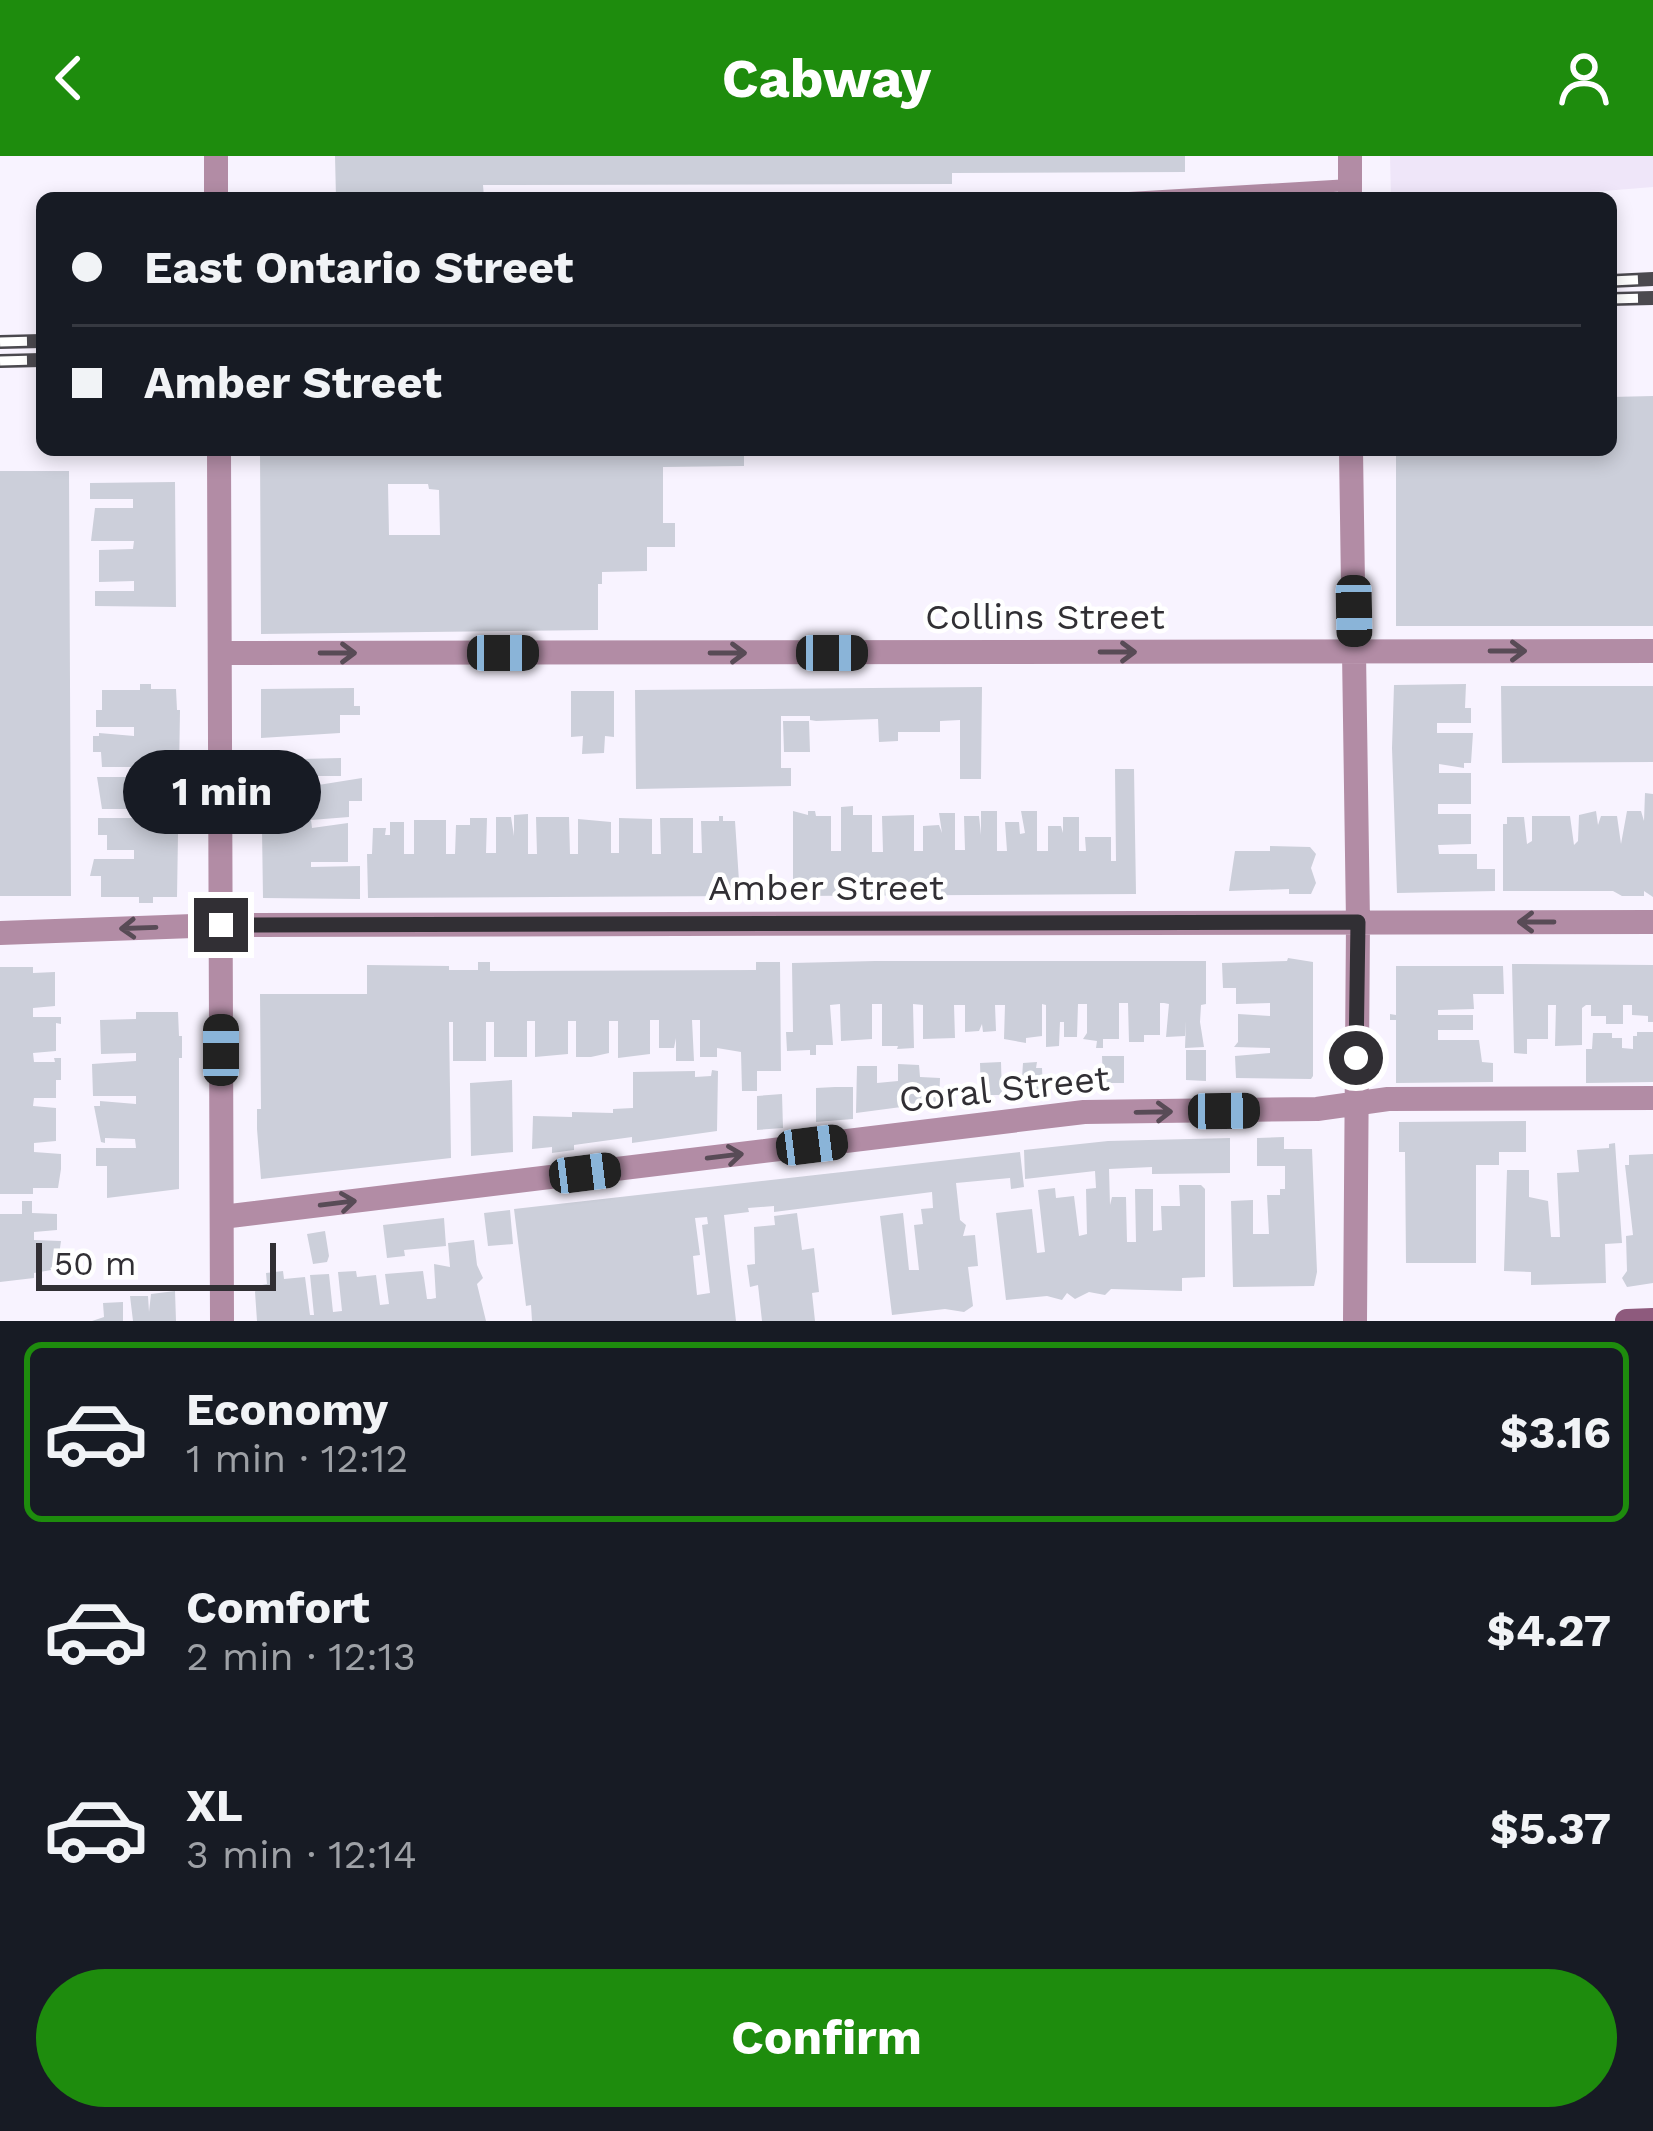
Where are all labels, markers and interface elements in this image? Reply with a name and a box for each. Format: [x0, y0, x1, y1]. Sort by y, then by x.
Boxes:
icon: back [36, 45, 102, 111]
icon: person [1551, 45, 1617, 111]
text: Cabway [722, 47, 931, 110]
text: East Ontario Street [144, 241, 573, 294]
text: Amber Street [144, 356, 442, 409]
car [1335, 575, 1373, 647]
street label: Collins Street [925, 596, 1165, 638]
car [467, 635, 539, 671]
car [796, 635, 868, 671]
one-way arrow [1488, 640, 1527, 663]
one-way arrow [1098, 641, 1137, 663]
one-way arrow [318, 642, 357, 664]
one-way arrow [708, 642, 747, 664]
callout: 1 min [122, 751, 320, 835]
text: 1 min [172, 769, 272, 814]
street label: Amber Street [708, 867, 944, 909]
route end [194, 898, 248, 952]
one-way arrow [1517, 911, 1556, 933]
one-way arrow [119, 917, 158, 940]
car [203, 1014, 239, 1086]
route start [1329, 1031, 1383, 1085]
street label: Coral Street [897, 1057, 1111, 1121]
car [1188, 1092, 1260, 1130]
one-way arrow [1134, 1100, 1173, 1123]
car [774, 1123, 850, 1167]
one-way arrow [705, 1145, 744, 1167]
car [547, 1151, 623, 1195]
one-way arrow [318, 1192, 357, 1214]
scale bar [36, 1237, 276, 1290]
text: 50 m [54, 1244, 136, 1283]
icon: car [42, 1378, 150, 1486]
text: Economy [186, 1383, 388, 1436]
text: $3.16 [1500, 1406, 1611, 1459]
text: 1 min · 12:12 [186, 1436, 408, 1481]
icon: car [42, 1576, 150, 1684]
text: Comfort [186, 1581, 370, 1634]
text: $4.27 [1487, 1604, 1611, 1657]
text: 2 min · 12:13 [186, 1634, 416, 1679]
icon: car [42, 1774, 150, 1882]
text: XL [186, 1779, 243, 1832]
text: $5.37 [1490, 1802, 1611, 1855]
text: 3 min · 12:14 [186, 1832, 417, 1877]
button: Confirm [36, 1969, 1617, 2107]

